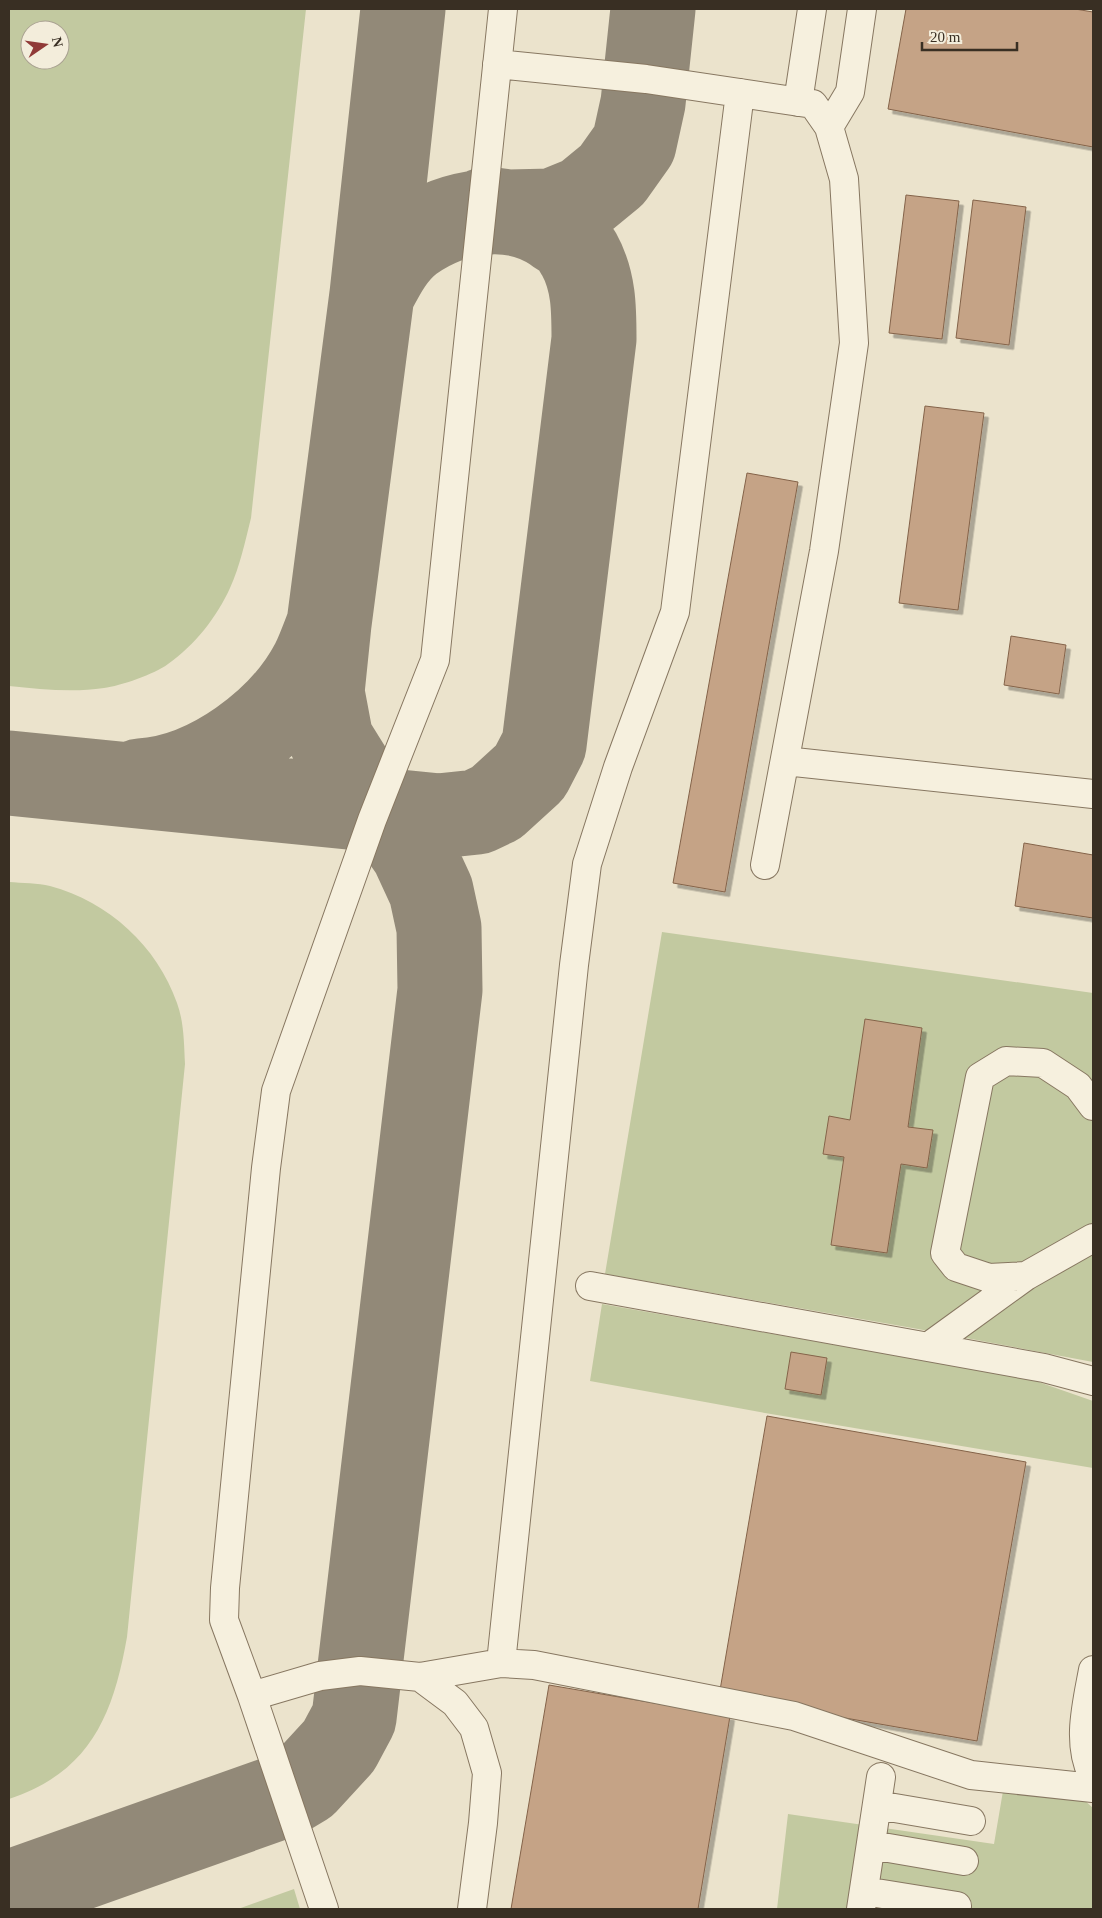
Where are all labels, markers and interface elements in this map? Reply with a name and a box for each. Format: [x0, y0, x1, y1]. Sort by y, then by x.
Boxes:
north arrow [20, 20, 70, 70]
scale bar [922, 20, 1017, 52]
text: 20 m [930, 29, 961, 45]
text: N [49, 36, 66, 49]

